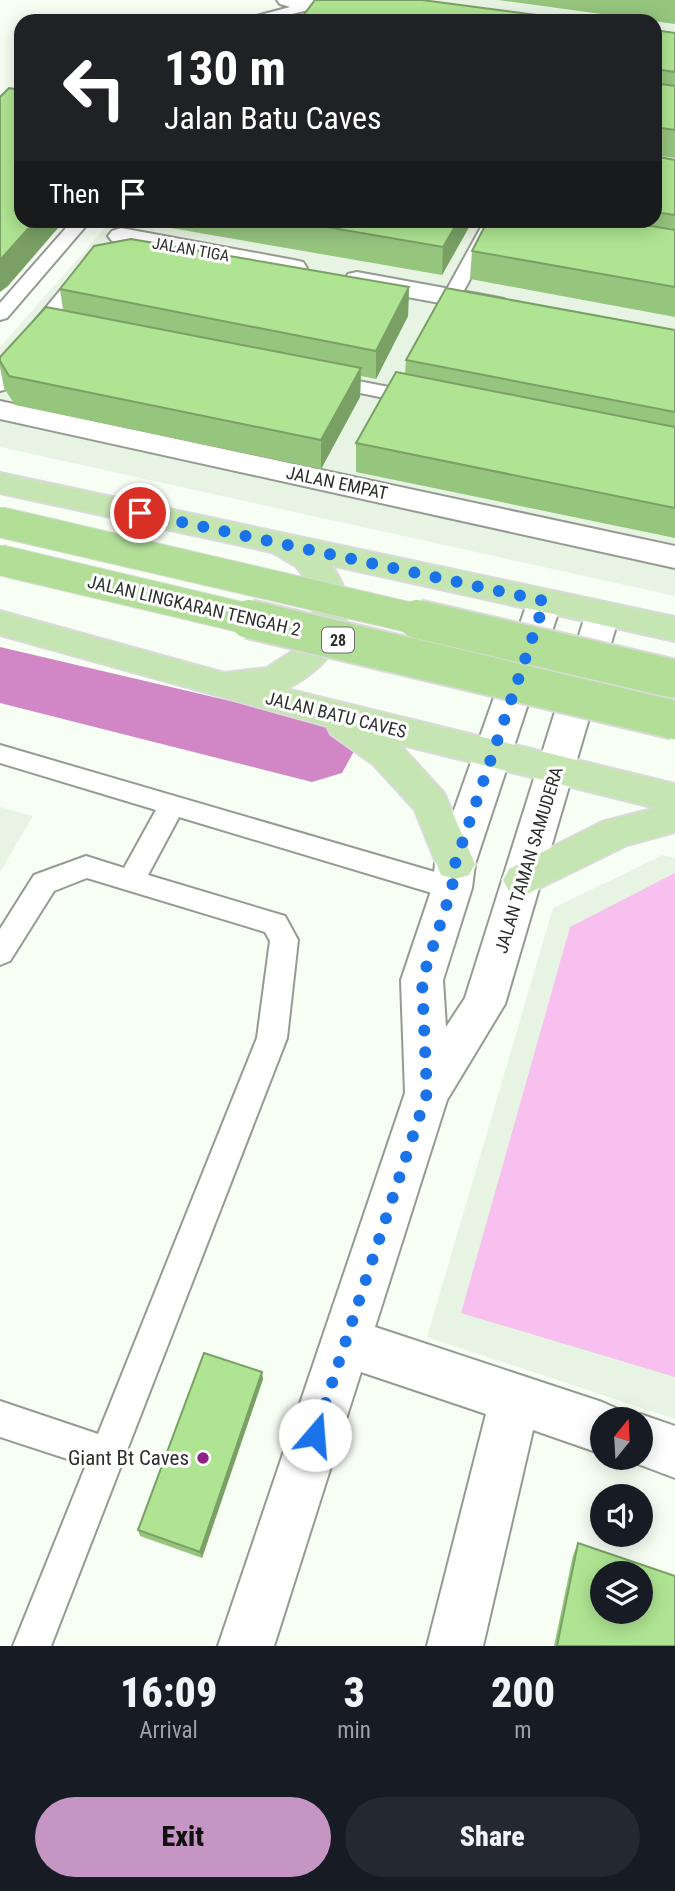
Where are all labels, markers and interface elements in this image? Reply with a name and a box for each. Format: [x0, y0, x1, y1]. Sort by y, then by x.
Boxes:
text: 130 m [164, 40, 286, 97]
icon: left [49, 42, 140, 133]
text: Jalan Batu Caves [164, 99, 382, 137]
icon: arrive [114, 175, 152, 213]
text: Then [49, 179, 100, 209]
street label: JALAN TIGA [151, 233, 231, 266]
street label: JALAN EMPAT [284, 462, 390, 504]
pin [110, 483, 170, 543]
icon: arrive [121, 494, 159, 532]
street label: JALAN LINGKARAN TENGAH 2 [86, 571, 303, 640]
road number: 28 [322, 628, 354, 652]
street label: JALAN BATU CAVES [264, 687, 409, 742]
street label: JALAN TAMAN SAMUDERA [490, 763, 567, 956]
position arrow [278, 1398, 352, 1472]
north arrow [590, 1407, 653, 1470]
map controls [590, 1407, 653, 1624]
place label: Giant Bt Caves [68, 1446, 189, 1470]
marker: Giant Bt Caves [195, 1450, 211, 1466]
button: sound [590, 1484, 653, 1547]
button: layers [590, 1561, 653, 1624]
text: 16:09 [120, 1668, 217, 1717]
text: 3 [343, 1668, 365, 1717]
text: 200 [491, 1668, 555, 1717]
text: Arrival [139, 1717, 198, 1744]
text: min [337, 1717, 371, 1744]
text: m [514, 1717, 532, 1744]
button: Exit [35, 1797, 331, 1877]
button: Share [345, 1797, 640, 1877]

